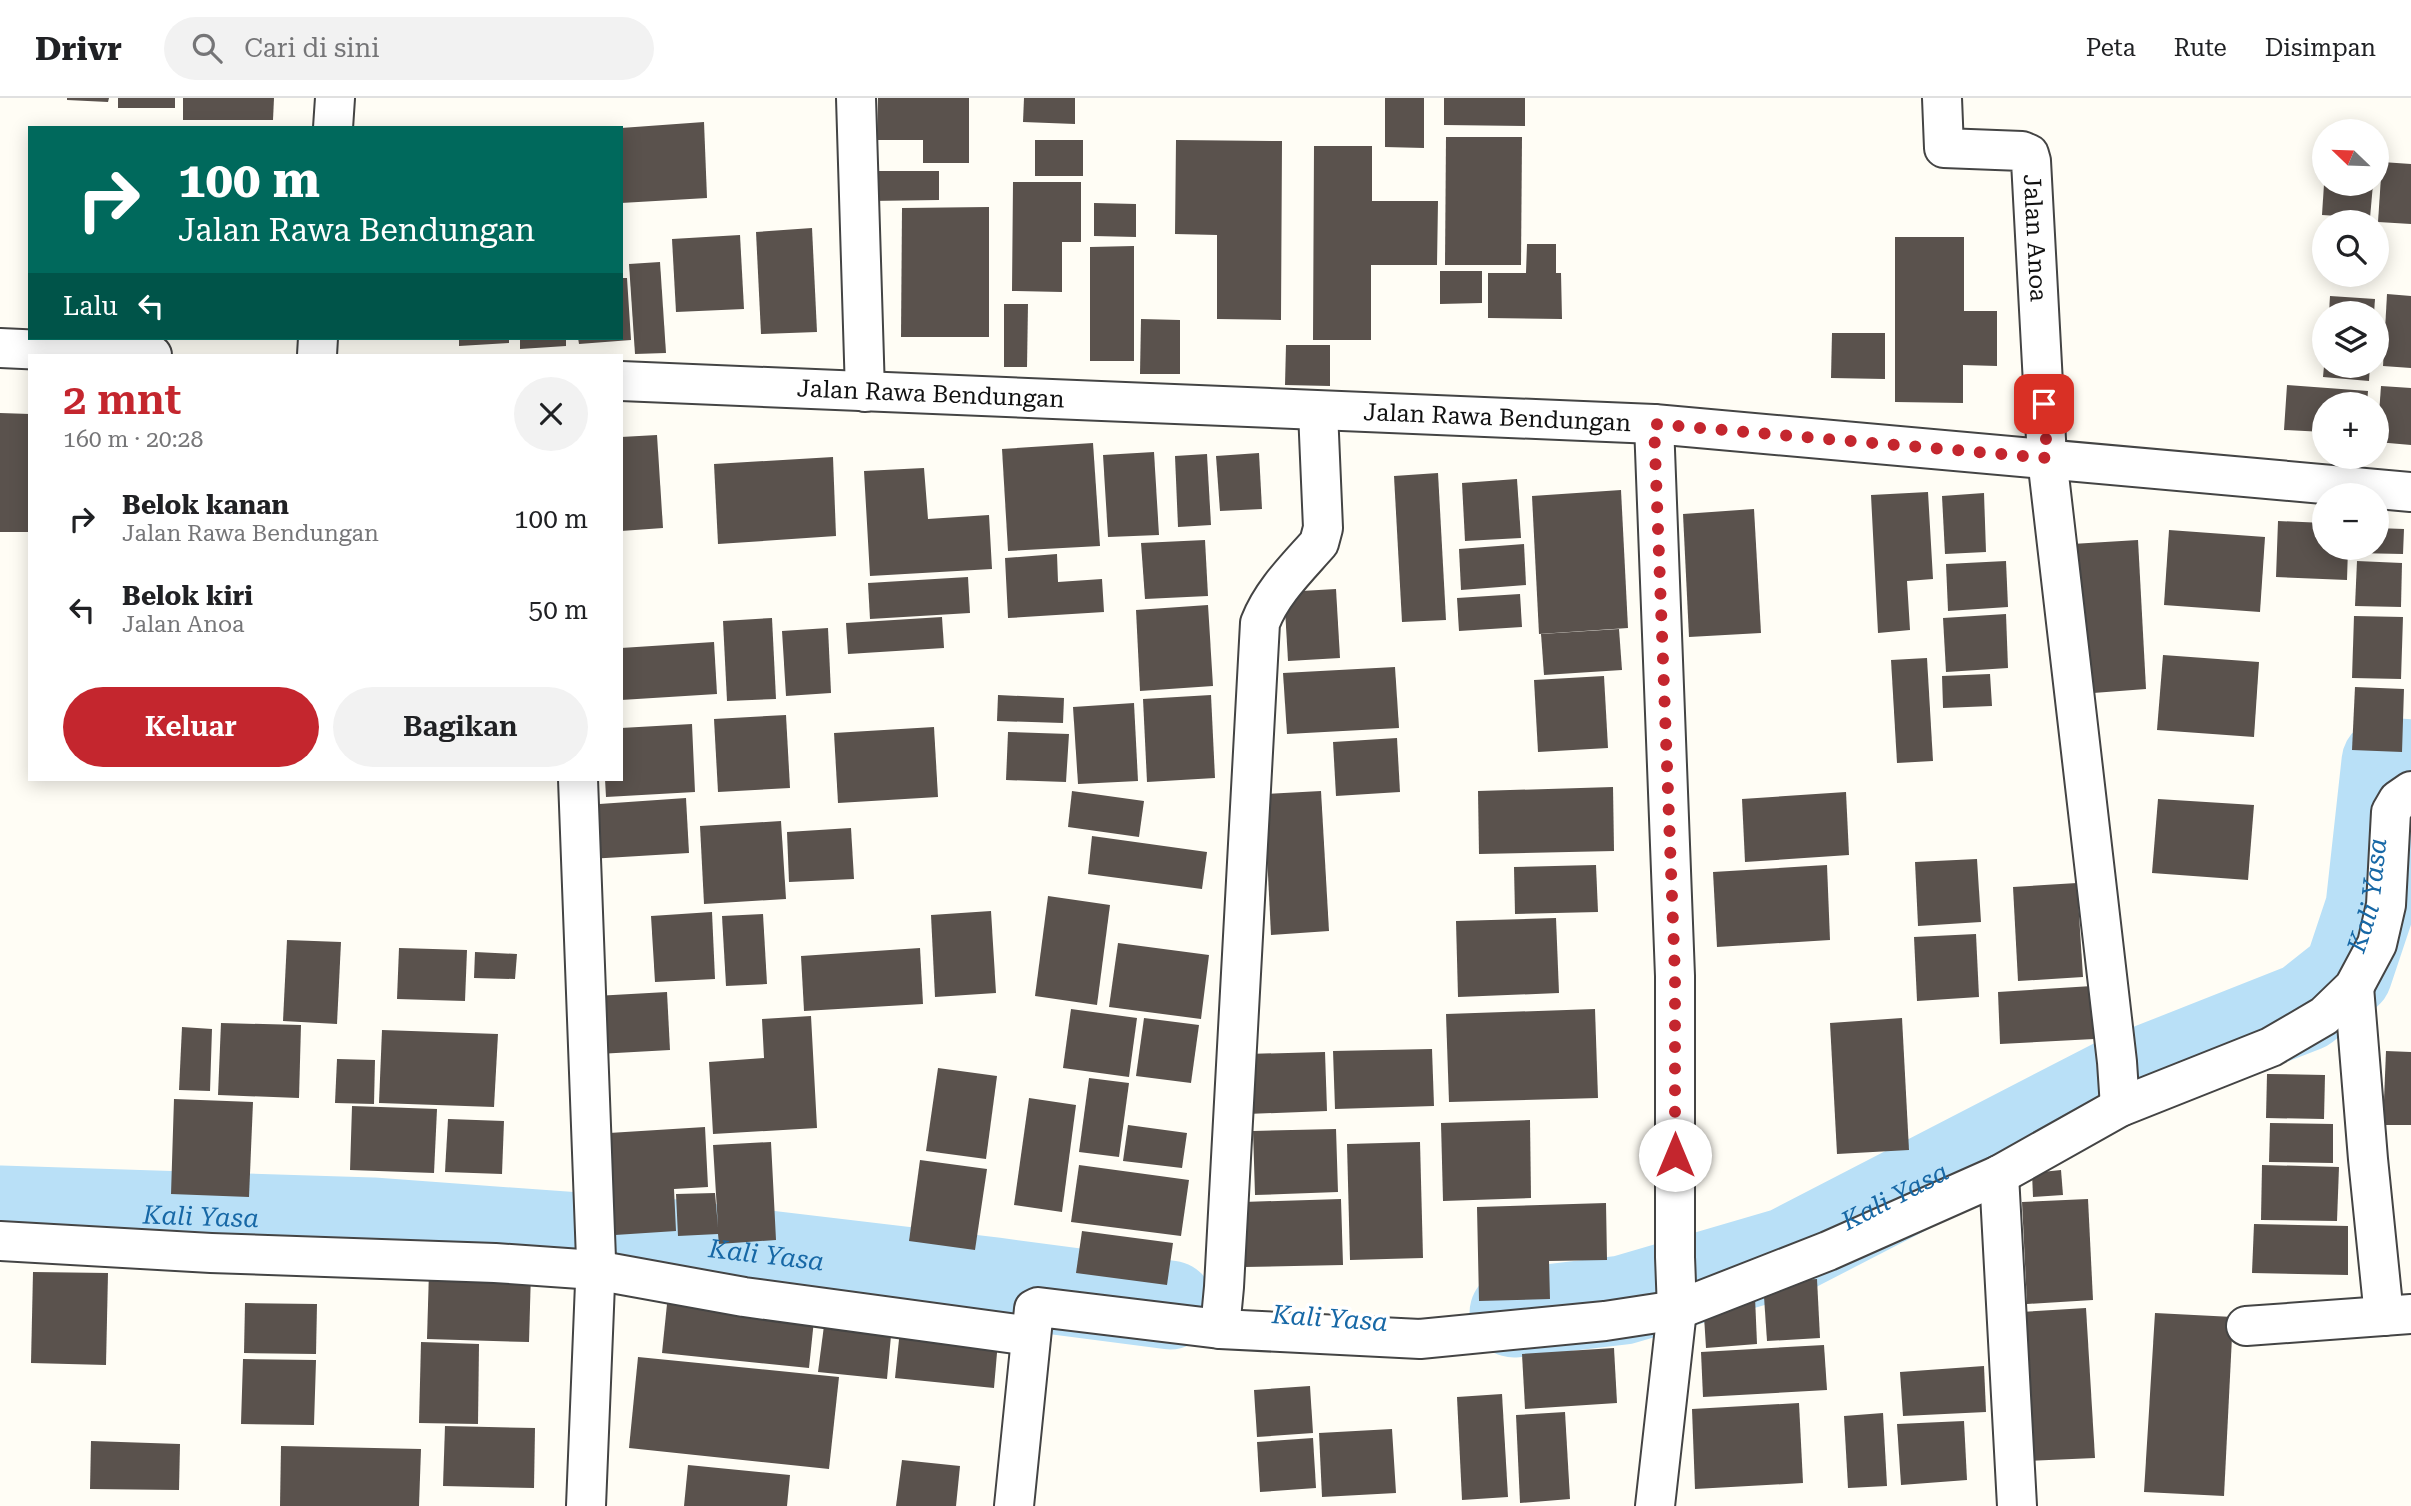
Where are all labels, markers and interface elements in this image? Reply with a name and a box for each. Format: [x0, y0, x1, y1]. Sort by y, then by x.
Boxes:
search box [164, 17, 654, 80]
text: Drivr [35, 29, 122, 68]
icon: search [188, 29, 226, 67]
text: Cari di sini [244, 33, 380, 63]
text: Peta [2086, 34, 2136, 62]
text: Rute [2174, 34, 2227, 62]
text: Disimpan [2265, 34, 2376, 62]
north arrow [2312, 119, 2389, 196]
map controls [2312, 119, 2389, 560]
text: 100 m [178, 152, 320, 209]
icon: right [63, 154, 154, 245]
street label: Jalan Anoa [2018, 173, 2053, 302]
button: search [2312, 210, 2389, 287]
text: Jalan Rawa Bendungan [178, 211, 535, 249]
icon: left [132, 287, 170, 325]
text: Lalu [63, 291, 118, 321]
button: layers [2312, 301, 2389, 378]
street label: Jalan Rawa Bendungan [796, 374, 1065, 413]
pin [2014, 374, 2074, 434]
text: 2 mnt [63, 375, 181, 424]
button: close [514, 377, 588, 451]
icon: arrive [2025, 385, 2063, 423]
button: + [2312, 392, 2389, 469]
street label: Jalan Rawa Bendungan [1363, 398, 1632, 437]
text: 160 m · 20:28 [63, 426, 203, 453]
button: − [2312, 483, 2389, 560]
text: Belok kanan [122, 490, 289, 520]
icon: right [63, 500, 101, 538]
text: 100 m [514, 504, 588, 534]
text: Jalan Rawa Bendungan [122, 520, 379, 547]
text: Belok kiri [122, 581, 253, 611]
icon: left [63, 591, 101, 629]
text: 50 m [529, 595, 588, 625]
text: Jalan Anoa [122, 611, 244, 638]
button: Keluar [63, 687, 319, 767]
button: Bagikan [333, 687, 588, 767]
water label: Kali Yasa [2341, 836, 2393, 957]
position arrow [1638, 1118, 1712, 1192]
water label: Kali Yasa [1835, 1156, 1953, 1237]
water label: Kali Yasa [141, 1200, 259, 1233]
water label: Kali Yasa [706, 1233, 826, 1277]
water label: Kali Yasa [1270, 1299, 1389, 1337]

